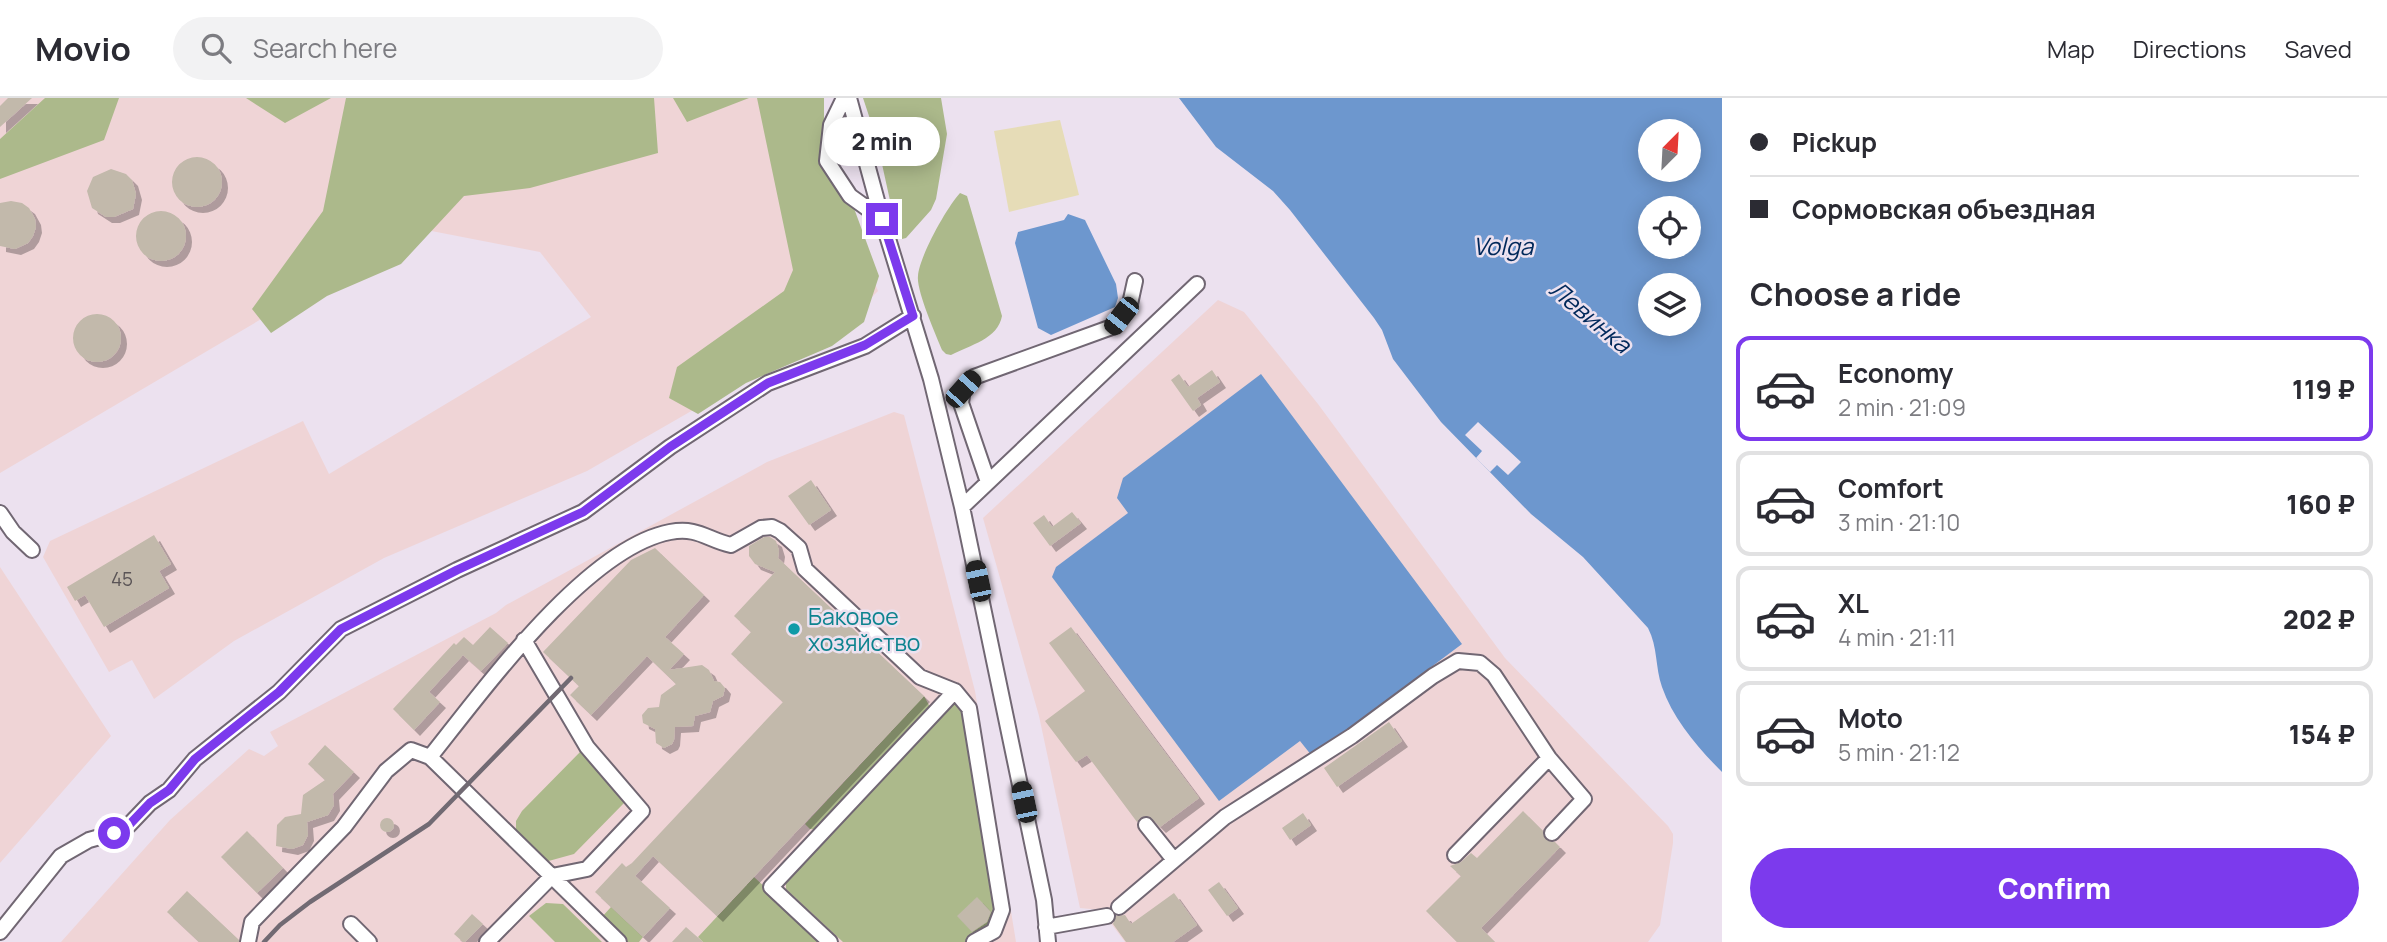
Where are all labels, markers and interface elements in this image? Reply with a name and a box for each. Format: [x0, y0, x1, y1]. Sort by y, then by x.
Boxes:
search box [173, 17, 663, 80]
text: Movio [35, 26, 131, 71]
icon: search [197, 29, 235, 67]
text: Search here [253, 30, 397, 66]
text: Map [2047, 32, 2095, 65]
text: Directions [2133, 32, 2246, 65]
text: Saved [2284, 32, 2352, 65]
callout: 2 min [824, 117, 940, 166]
north arrow [1638, 119, 1701, 182]
map controls [1638, 119, 1701, 336]
text: Pickup [1792, 124, 1877, 160]
text: 2 min [852, 125, 913, 157]
text: Сормовская объездная [1792, 191, 2096, 227]
button: locate [1638, 196, 1701, 259]
route end [866, 203, 898, 235]
water label: Volga [1473, 229, 1535, 262]
water label: Левинка [1543, 272, 1640, 361]
text: Choose a ride [1750, 272, 1961, 316]
button: layers [1638, 273, 1701, 336]
car [1100, 293, 1143, 339]
text: Economy [1838, 355, 1953, 391]
icon: car [1754, 357, 1817, 420]
car [942, 366, 985, 412]
text: 119 ₽ [2292, 371, 2355, 407]
text: 2 min · 21:09 [1838, 391, 1966, 423]
text: Comfort [1838, 470, 1944, 506]
icon: car [1754, 472, 1817, 535]
text: 160 ₽ [2286, 486, 2355, 522]
text: 3 min · 21:10 [1838, 506, 1960, 538]
car [964, 558, 993, 604]
house number: 45 [111, 566, 133, 592]
text: XL [1838, 585, 1869, 621]
icon: car [1754, 587, 1817, 650]
place label: Баковое хозяйство [808, 600, 920, 658]
text: 202 ₽ [2283, 601, 2355, 637]
marker: Баковое хозяйство [786, 621, 802, 637]
text: 4 min · 21:11 [1838, 621, 1956, 653]
text: Moto [1838, 700, 1903, 736]
icon: car [1754, 702, 1817, 765]
text: 154 ₽ [2289, 716, 2355, 752]
text: 5 min · 21:12 [1838, 736, 1960, 768]
car [1010, 779, 1039, 825]
route start [98, 817, 130, 849]
button: Confirm [1750, 848, 2359, 928]

